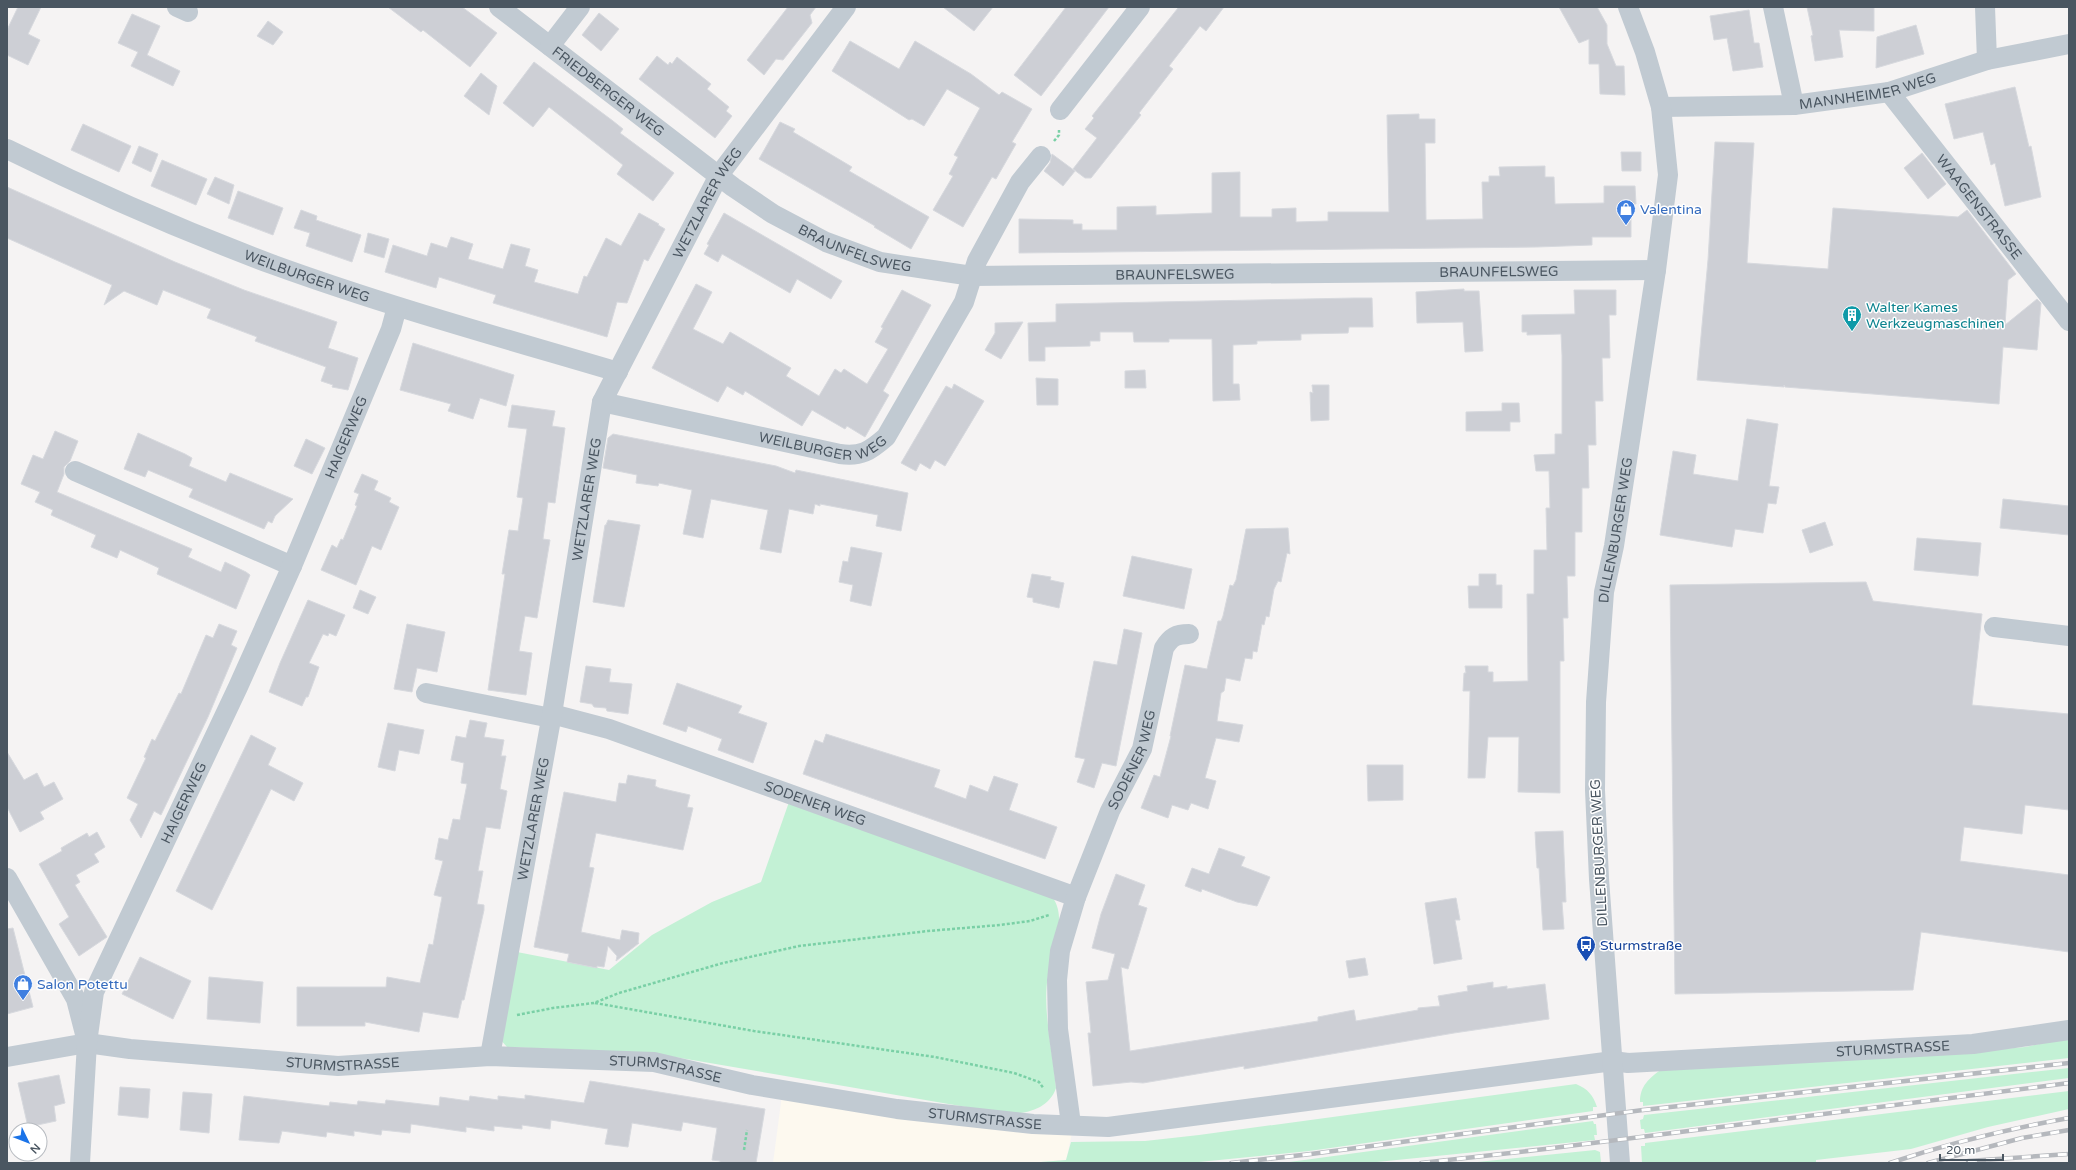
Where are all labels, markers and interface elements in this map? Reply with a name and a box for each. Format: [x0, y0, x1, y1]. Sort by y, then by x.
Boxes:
street label: FRIEDBERGER WEG [549, 43, 668, 140]
street label: MANNHEIMER WEG [1798, 69, 1938, 113]
street label: WETZLARER WEG [669, 144, 745, 261]
street label: WAAGENSTRASSE [1933, 151, 2026, 263]
shop icon: Valentina [1615, 198, 1637, 226]
place label: Valentina [1640, 201, 1702, 218]
street label: BRAUNFELSWEG [795, 220, 913, 275]
street label: WEILBURGER WEG [242, 246, 372, 306]
street label: BRAUNFELSWEG [1439, 262, 1559, 280]
street label: BRAUNFELSWEG [1115, 265, 1235, 283]
place label: Walter Kames Werkzeugmaschinen [1866, 299, 2005, 332]
building icon: Walter Kames Werkzeugmaschinen [1841, 304, 1863, 332]
street label: HAIGERWEG [321, 393, 371, 481]
street label: WEILBURGER WEG [757, 428, 890, 463]
street label: WETZLARER WEG [568, 436, 605, 562]
street label: DILLENBURGER WEG [1595, 456, 1636, 604]
street label: SODENER WEG [1104, 708, 1159, 812]
street label: WETZLARER WEG [513, 756, 552, 882]
street label: HAIGERWEG [157, 759, 210, 846]
street label: SODENER WEG [762, 777, 868, 829]
street label: DILLENBURGER WEG [1587, 779, 1611, 927]
bus stop icon: Sturmstraße [1575, 934, 1597, 962]
place label: Sturmstraße [1600, 937, 1682, 954]
shop icon: Salon Potettu [12, 973, 34, 1001]
place label: Salon Potettu [37, 976, 128, 993]
street label: STURMSTRASSE [1835, 1037, 1950, 1060]
street label: STURMSTRASSE [609, 1052, 723, 1086]
street label: STURMSTRASSE [285, 1053, 400, 1075]
street label: STURMSTRASSE [927, 1104, 1042, 1133]
north arrow [8, 1122, 48, 1162]
scale bar [1940, 1136, 2003, 1162]
text: N [27, 1141, 43, 1156]
text: 20 m [1946, 1143, 1975, 1157]

